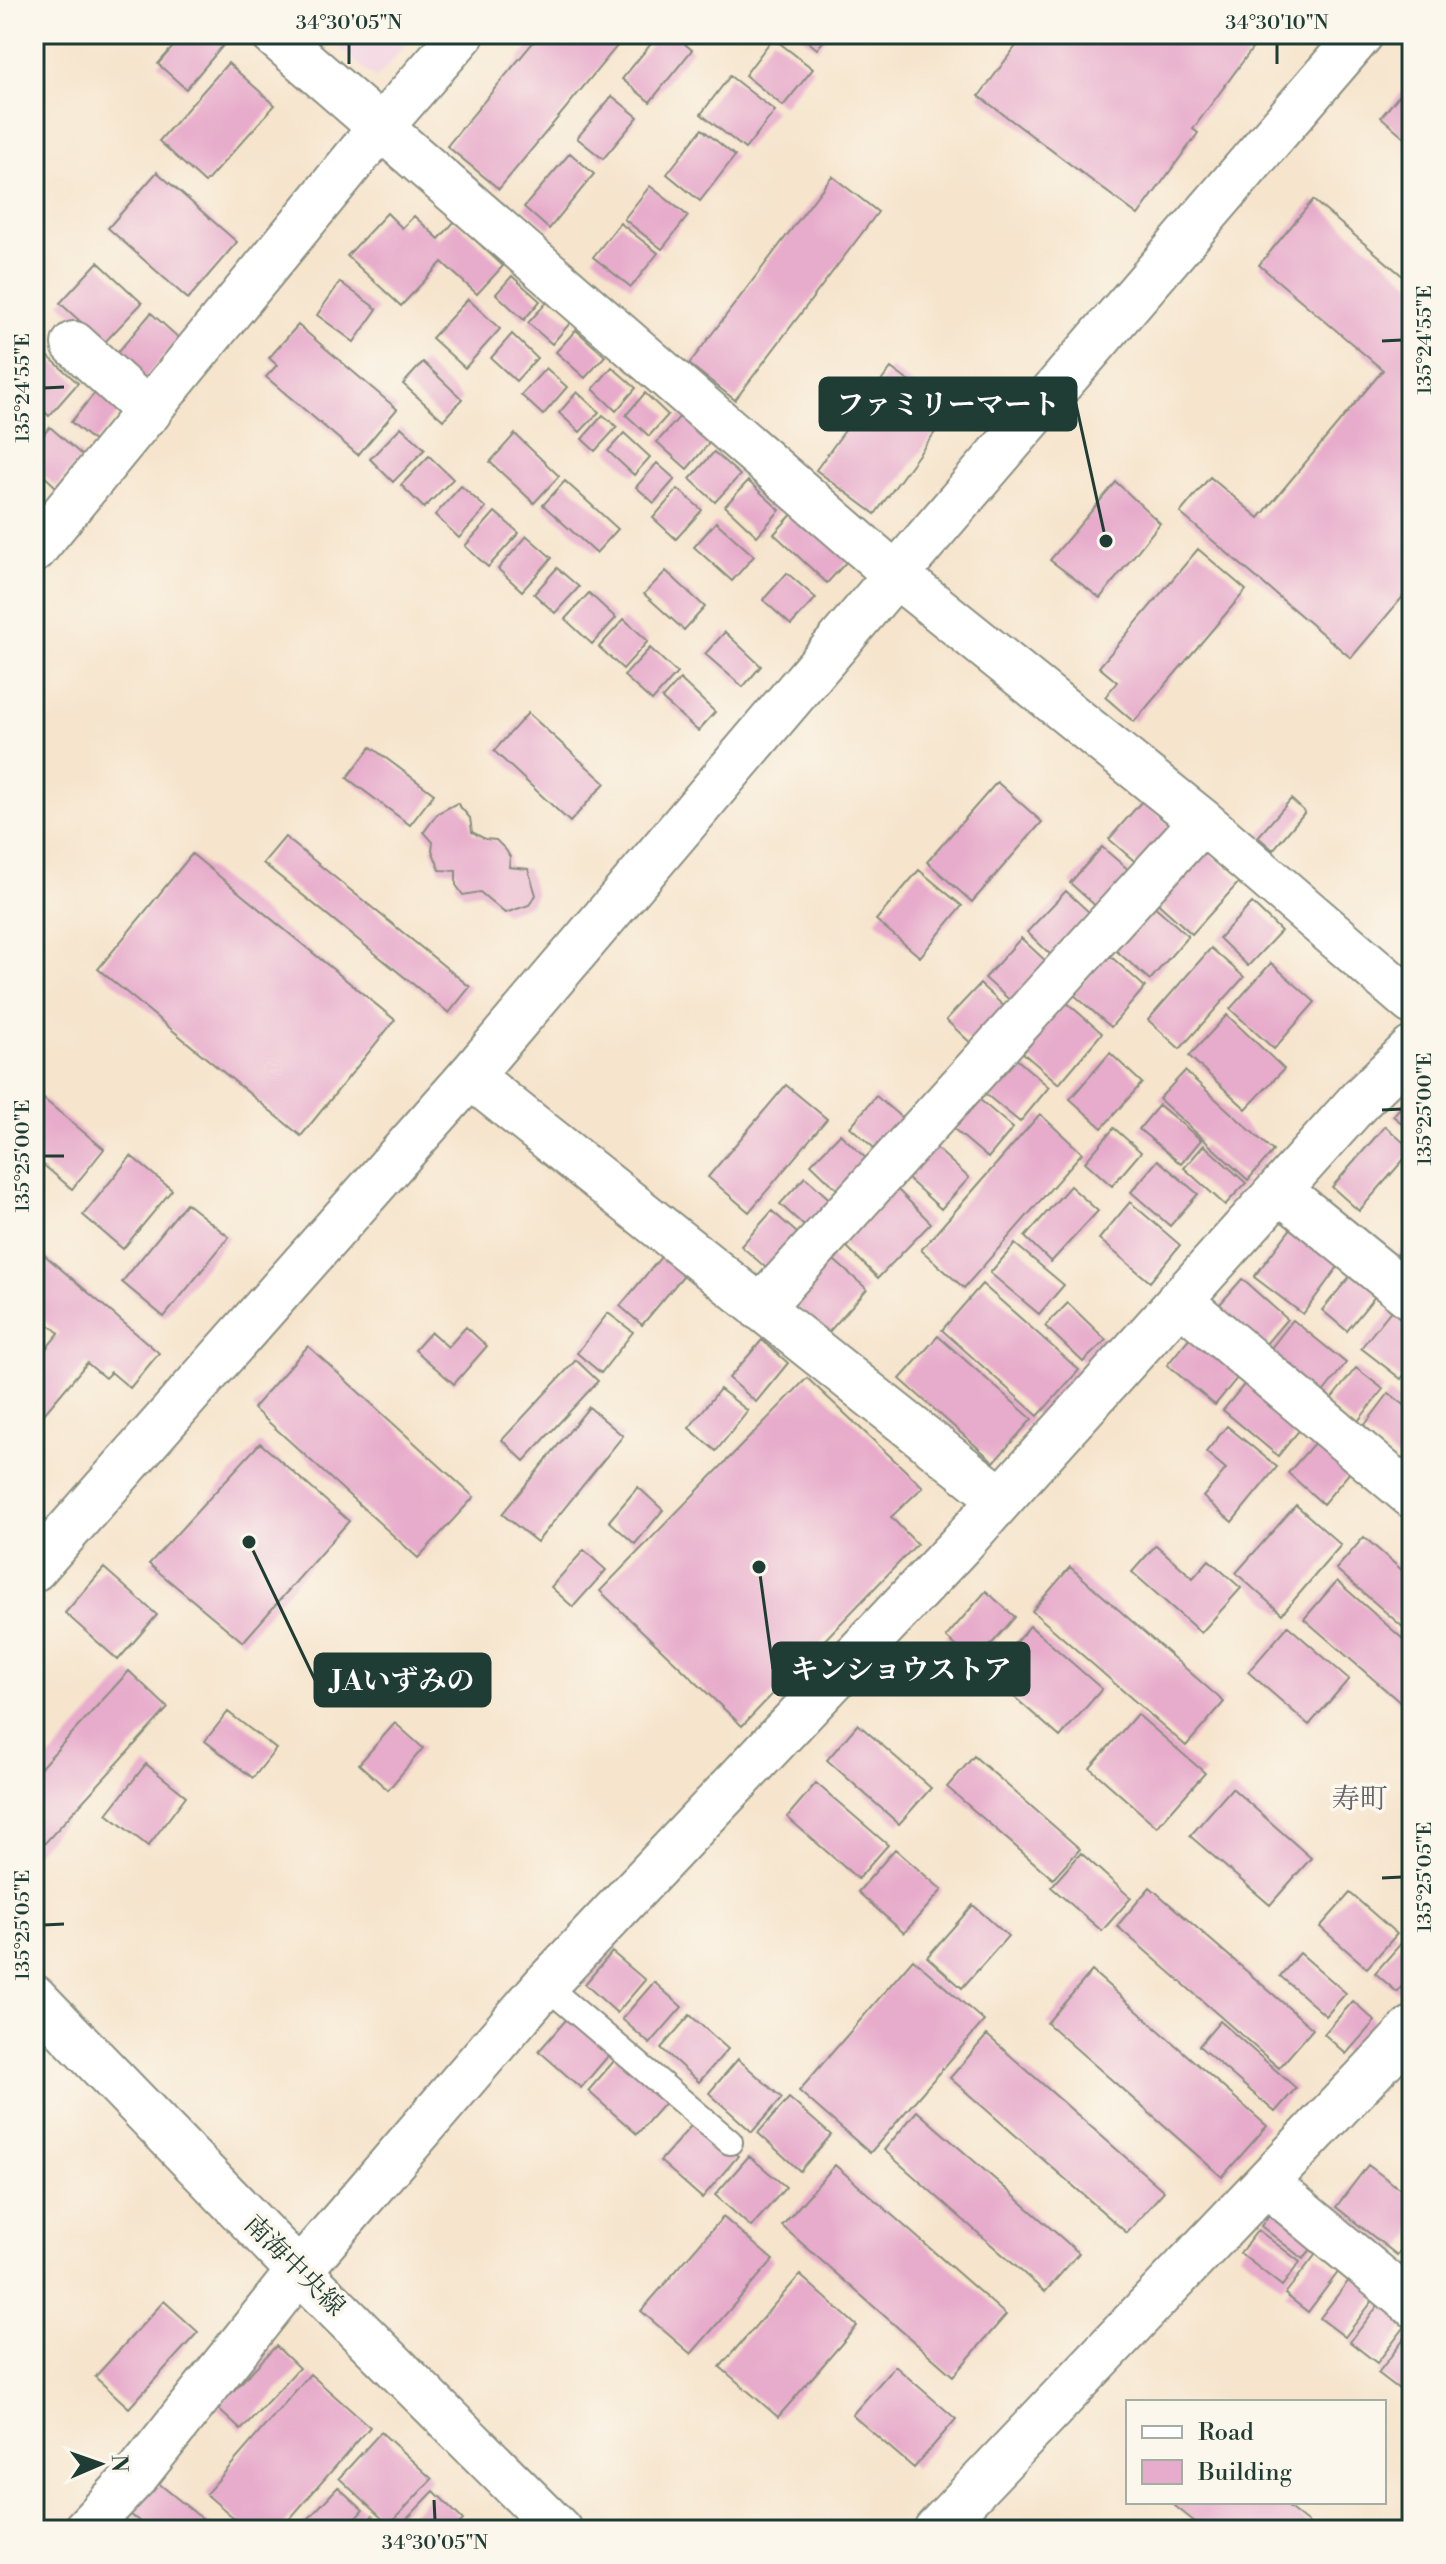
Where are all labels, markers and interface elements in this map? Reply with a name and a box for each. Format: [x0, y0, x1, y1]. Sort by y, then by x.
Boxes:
text: 34°30'05"N [296, 11, 402, 36]
text: 34°30'10"N [1225, 11, 1329, 36]
text: 135°24'55"E [1413, 285, 1438, 395]
text: 135°24'55"E [11, 333, 36, 443]
callout: ファミリーマート [820, 378, 1076, 430]
text: ファミリーマート [836, 388, 1060, 423]
text: 135°25'00"E [1413, 1052, 1438, 1166]
text: 135°25'00"E [11, 1099, 36, 1213]
callout: キンショウストア [773, 1643, 1029, 1695]
text: キンショウストア [791, 1653, 1011, 1688]
callout: JAいずみの [315, 1654, 490, 1706]
text: JAいずみの [328, 1664, 474, 1699]
district label: 寿町 [1332, 1782, 1388, 1817]
text: 135°25'05"E [1413, 1822, 1438, 1932]
text: 135°25'05"E [11, 1870, 36, 1980]
street label: 南海中央線 [237, 2208, 352, 2323]
legend [1126, 2400, 1386, 2504]
text: Road [1198, 2418, 1254, 2448]
north arrow [60, 2424, 140, 2504]
text: N [105, 2454, 132, 2473]
text: Building [1197, 2458, 1292, 2488]
text: 34°30'05"N [382, 2531, 488, 2556]

